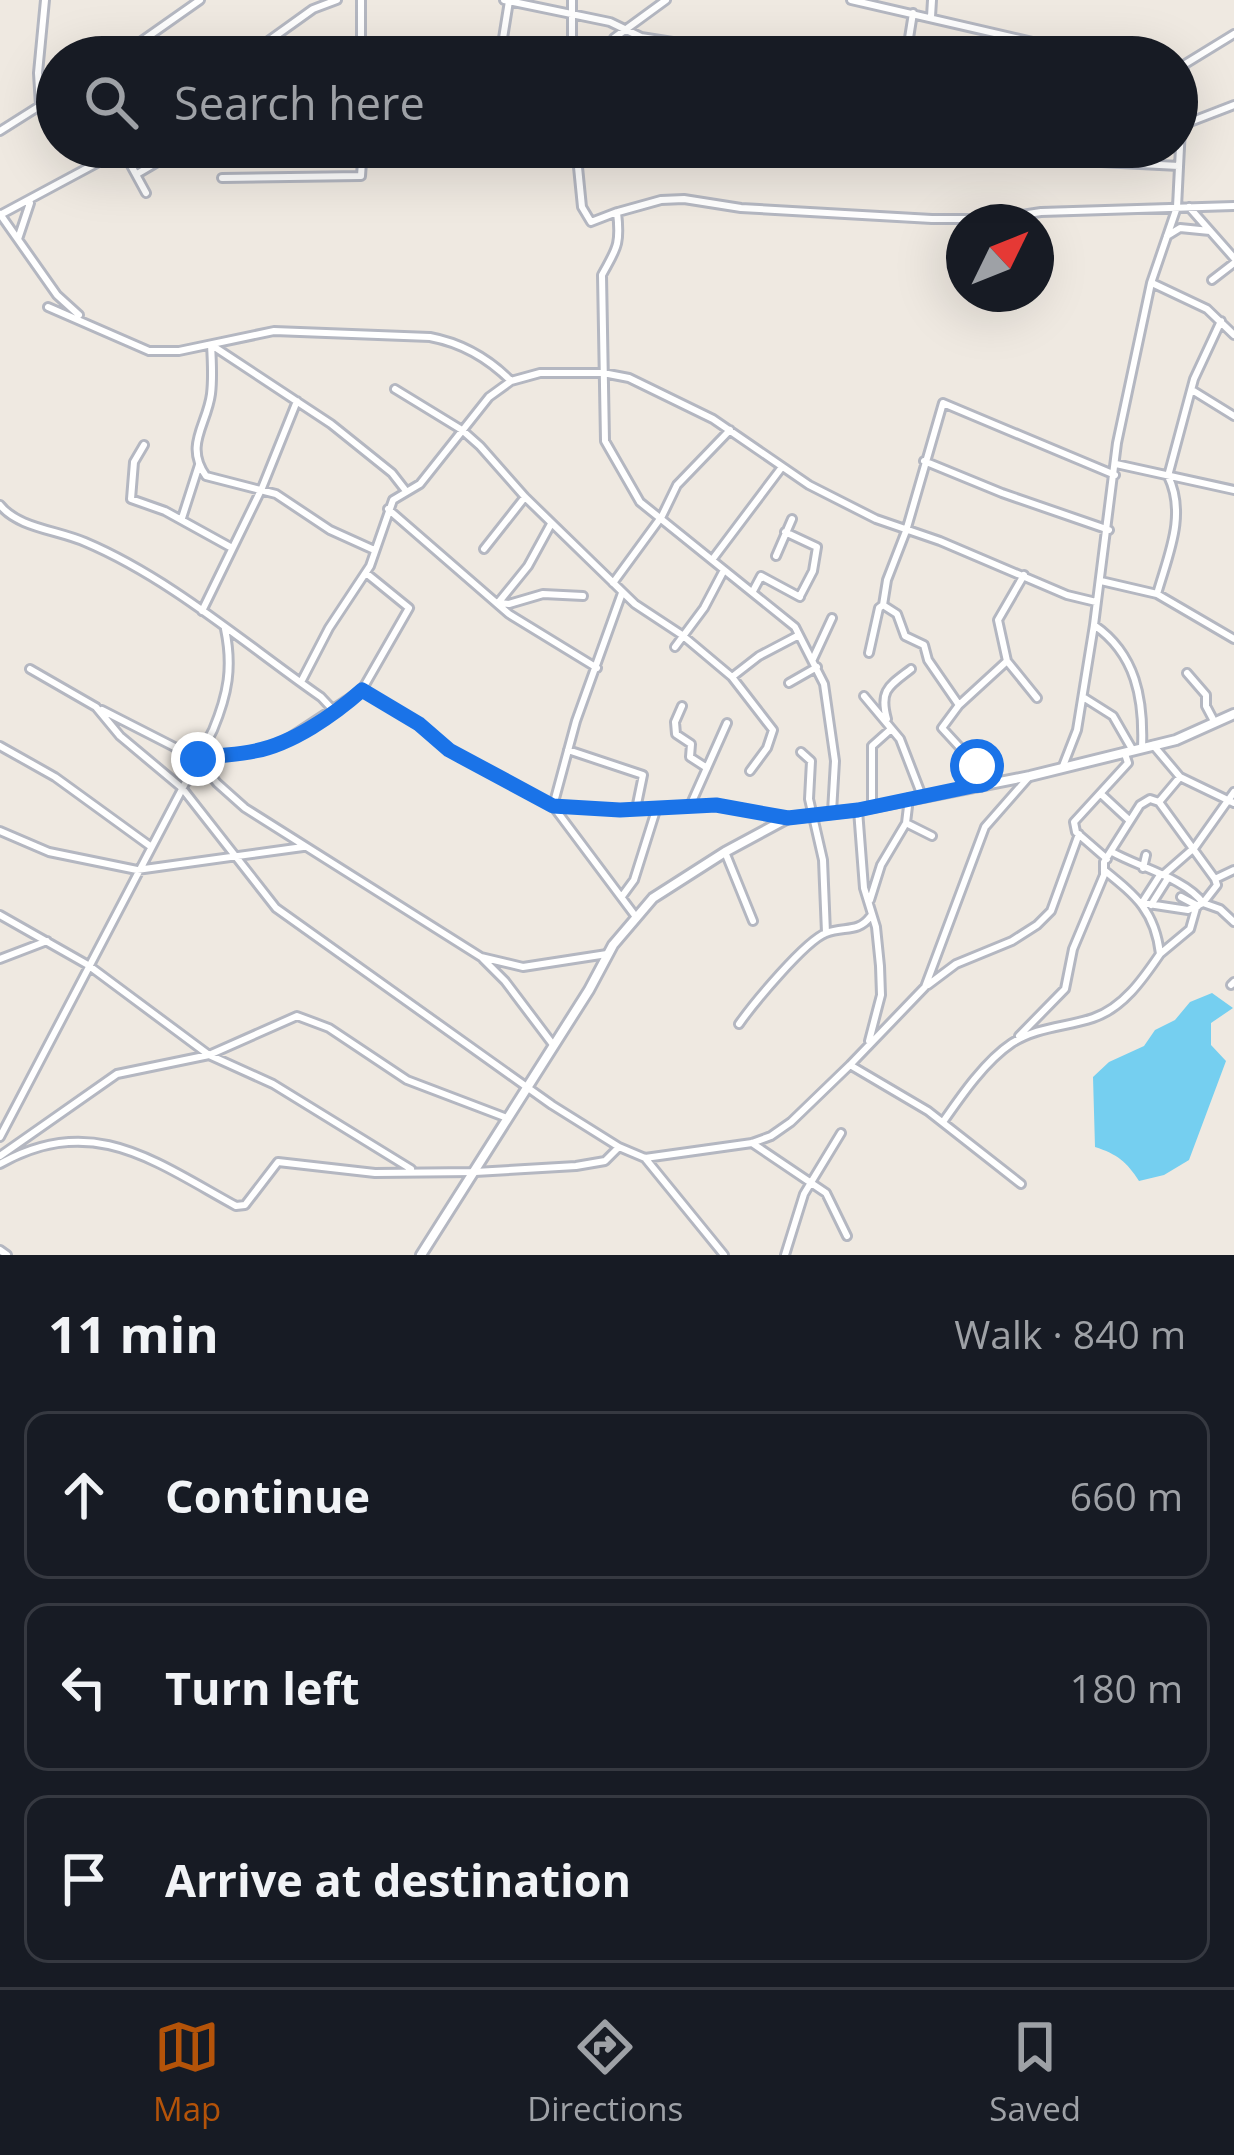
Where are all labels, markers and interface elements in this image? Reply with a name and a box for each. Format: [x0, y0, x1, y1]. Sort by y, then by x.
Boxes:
search box [36, 36, 1198, 168]
icon: search [78, 69, 144, 135]
text: Search here [174, 72, 425, 133]
north arrow [946, 204, 1054, 312]
route end [171, 732, 225, 786]
route start [950, 739, 1004, 793]
text: 11 min [48, 1298, 219, 1368]
text: Walk · 840 m [954, 1307, 1186, 1360]
icon: ahead [51, 1462, 117, 1528]
text: Continue [165, 1465, 370, 1526]
text: 660 m [1070, 1469, 1183, 1522]
icon: left [51, 1654, 117, 1720]
text: Turn left [165, 1657, 360, 1718]
text: 180 m [1070, 1661, 1183, 1714]
icon: arrive [51, 1846, 117, 1912]
text: Arrive at destination [165, 1849, 631, 1910]
tab: Map [153, 2014, 221, 2131]
tab: Directions [527, 2014, 683, 2131]
tab: Saved [989, 2014, 1081, 2131]

